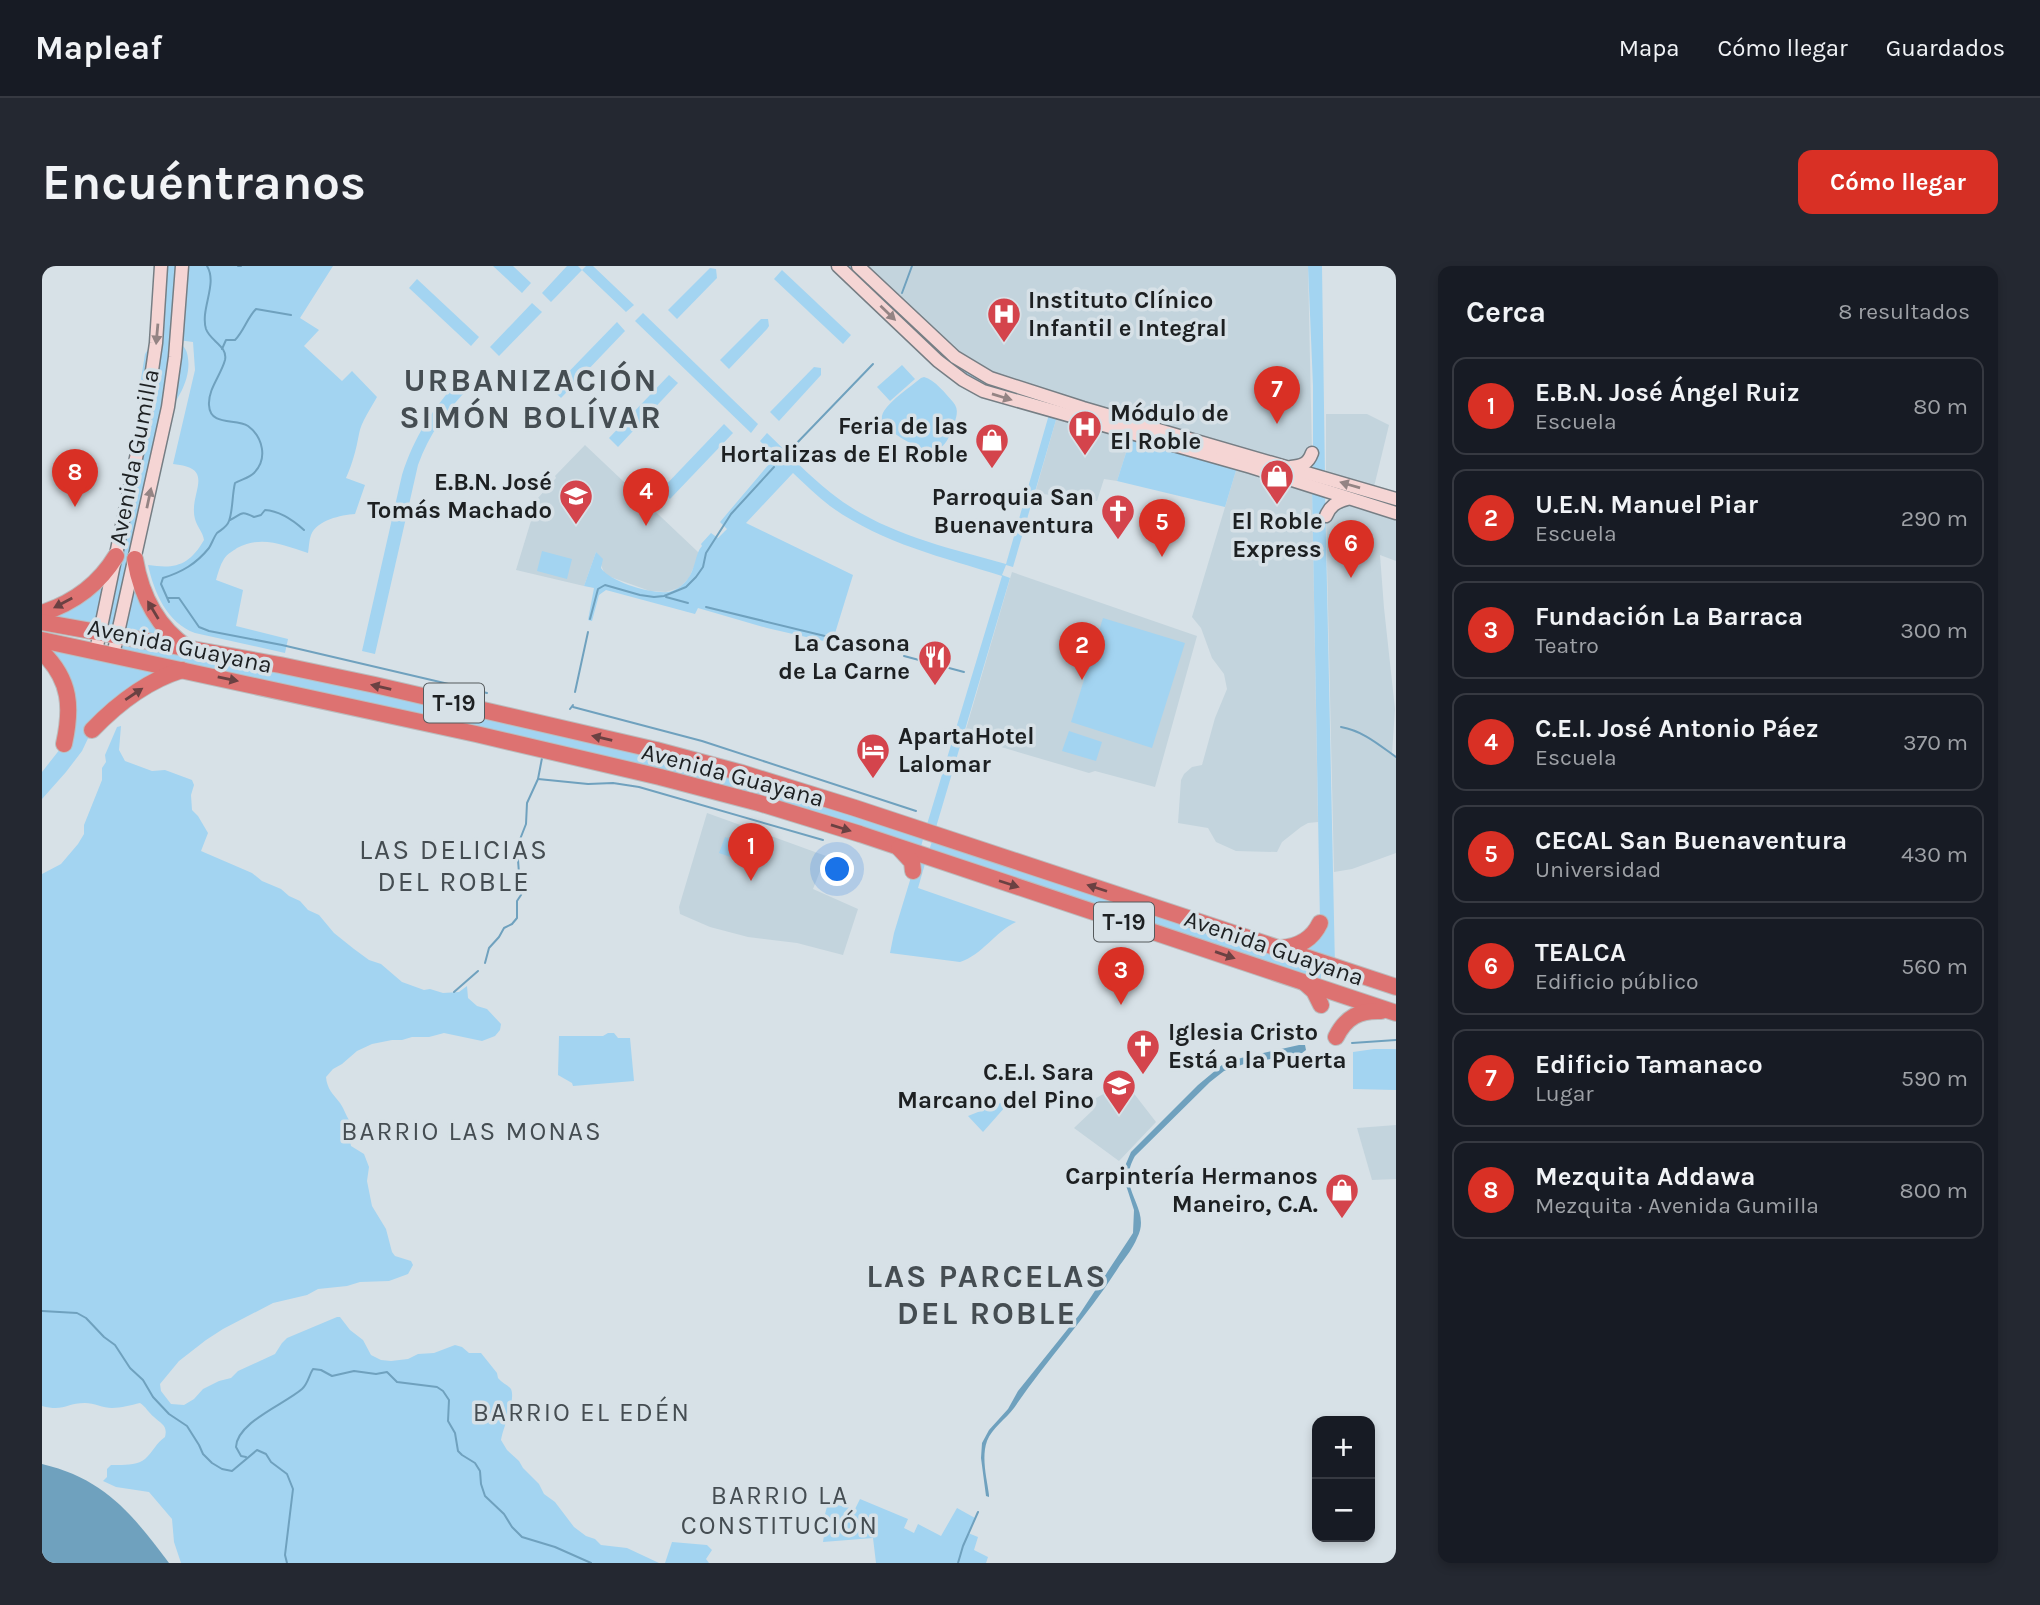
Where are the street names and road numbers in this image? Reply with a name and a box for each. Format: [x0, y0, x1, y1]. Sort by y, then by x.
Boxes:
street label: Avenida Gumilla [103, 367, 165, 547]
street label: Avenida Guayana [85, 613, 275, 679]
road number: T-19 [424, 684, 484, 723]
street label: Avenida Guayana [639, 737, 827, 813]
road number: T-19 [1094, 902, 1154, 942]
street label: Avenida Guayana [1181, 904, 1367, 992]

